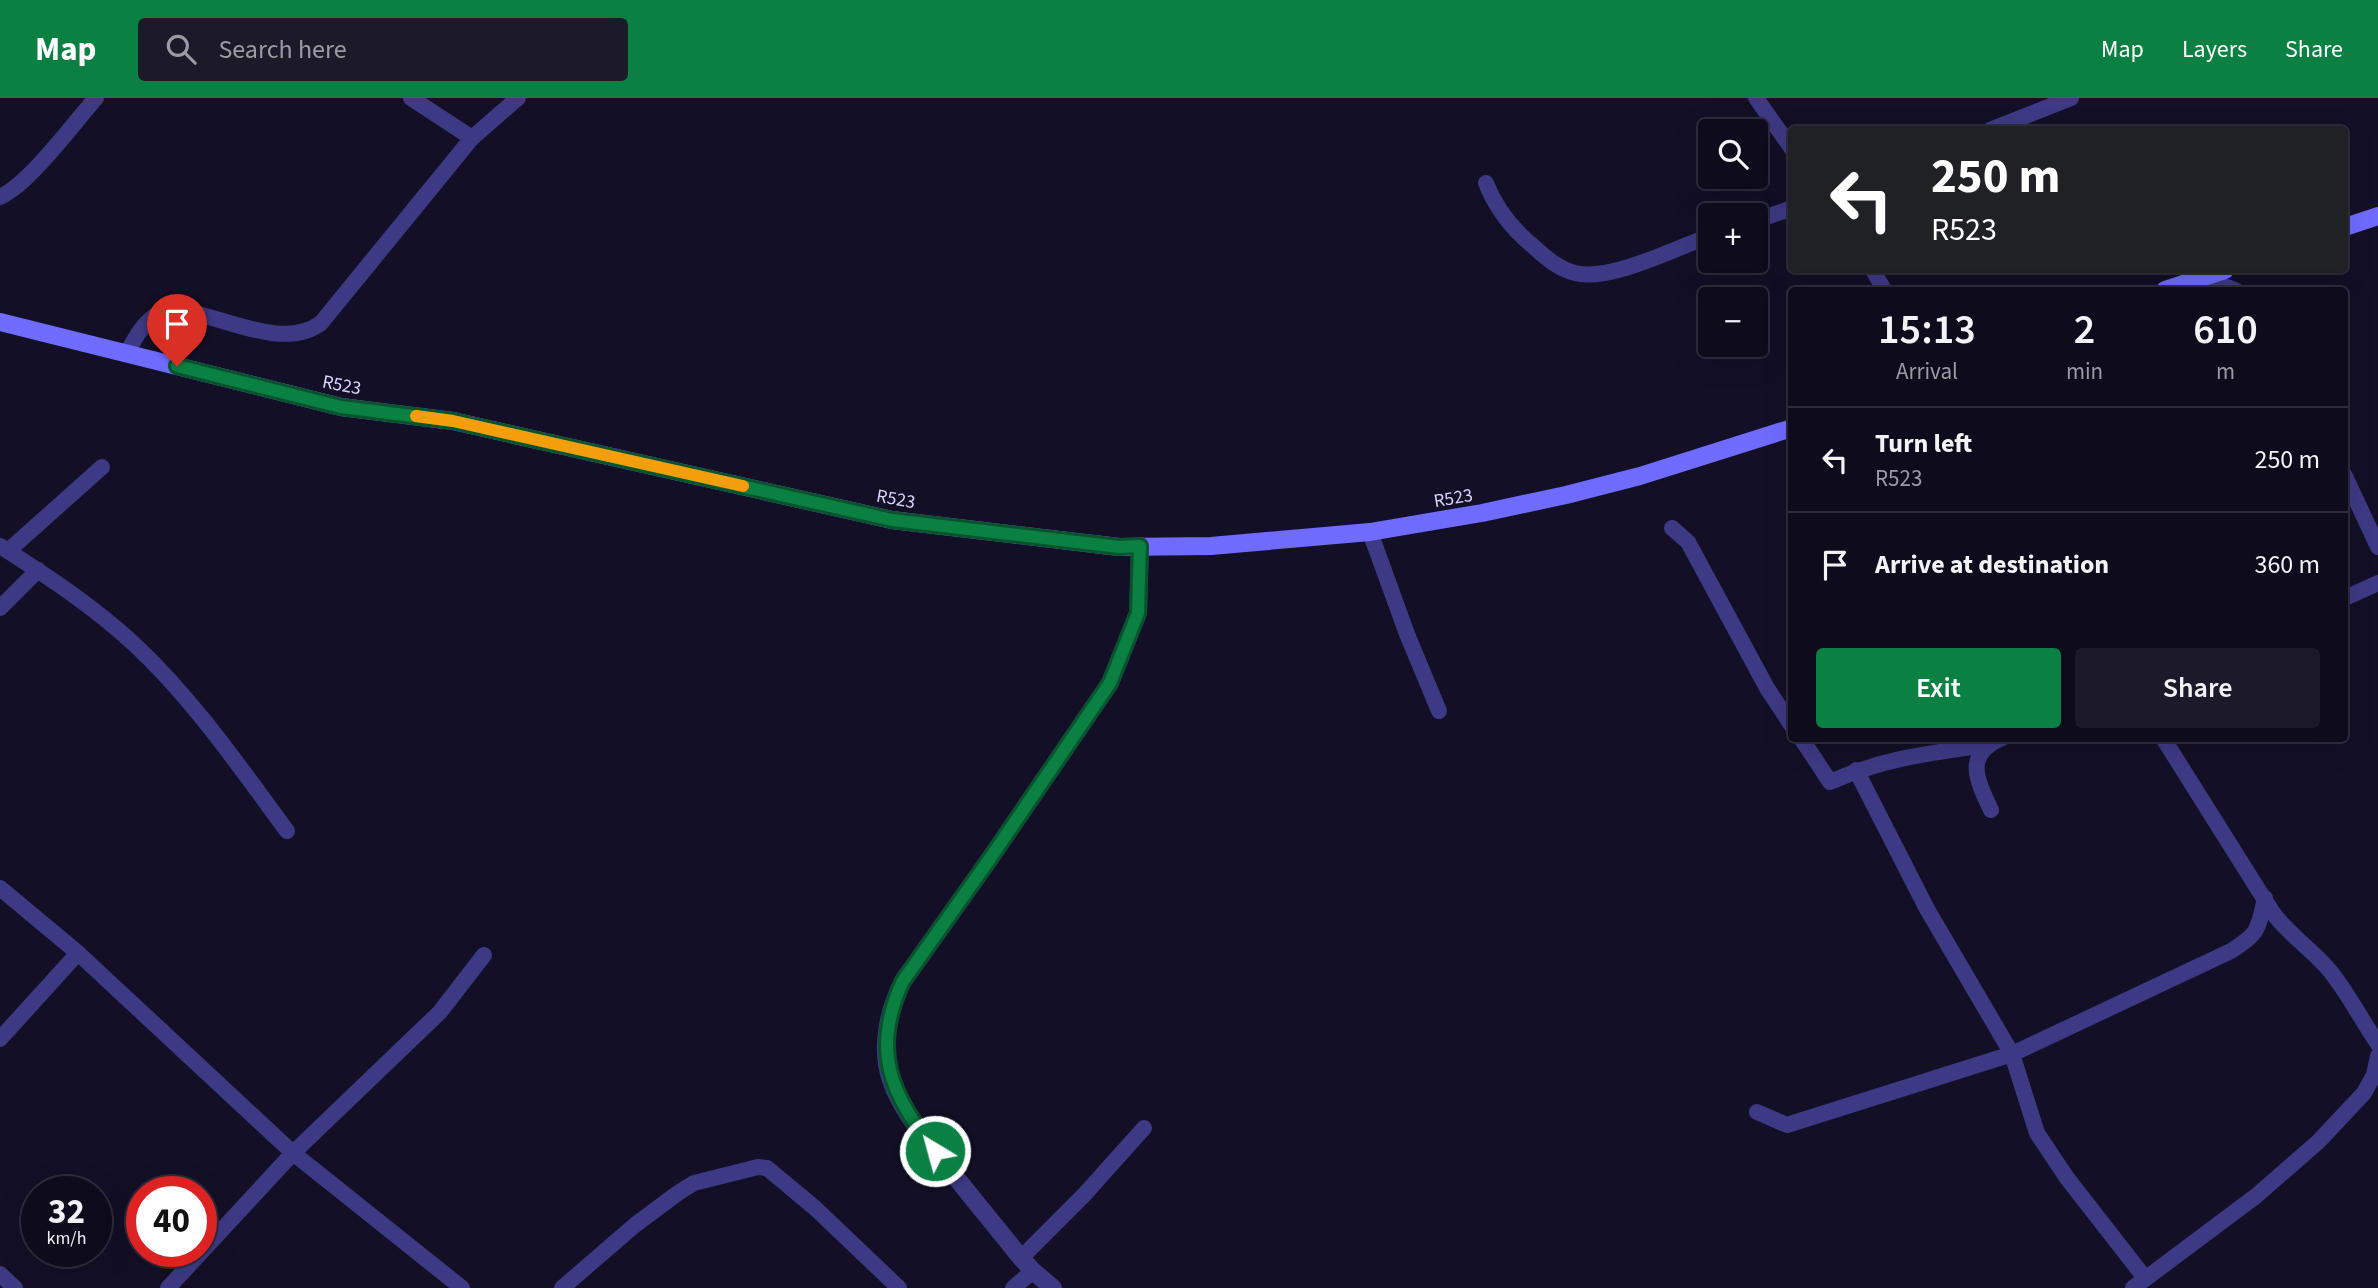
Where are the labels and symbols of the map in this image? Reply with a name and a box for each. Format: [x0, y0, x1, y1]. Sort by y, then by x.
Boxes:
pin [147, 294, 207, 366]
street label: R523 [320, 368, 364, 402]
street label: R523 [1432, 482, 1475, 515]
street label: R523 [874, 483, 917, 516]
position arrow [898, 1114, 972, 1188]
speed limit sign: 40 [126, 1176, 217, 1267]

